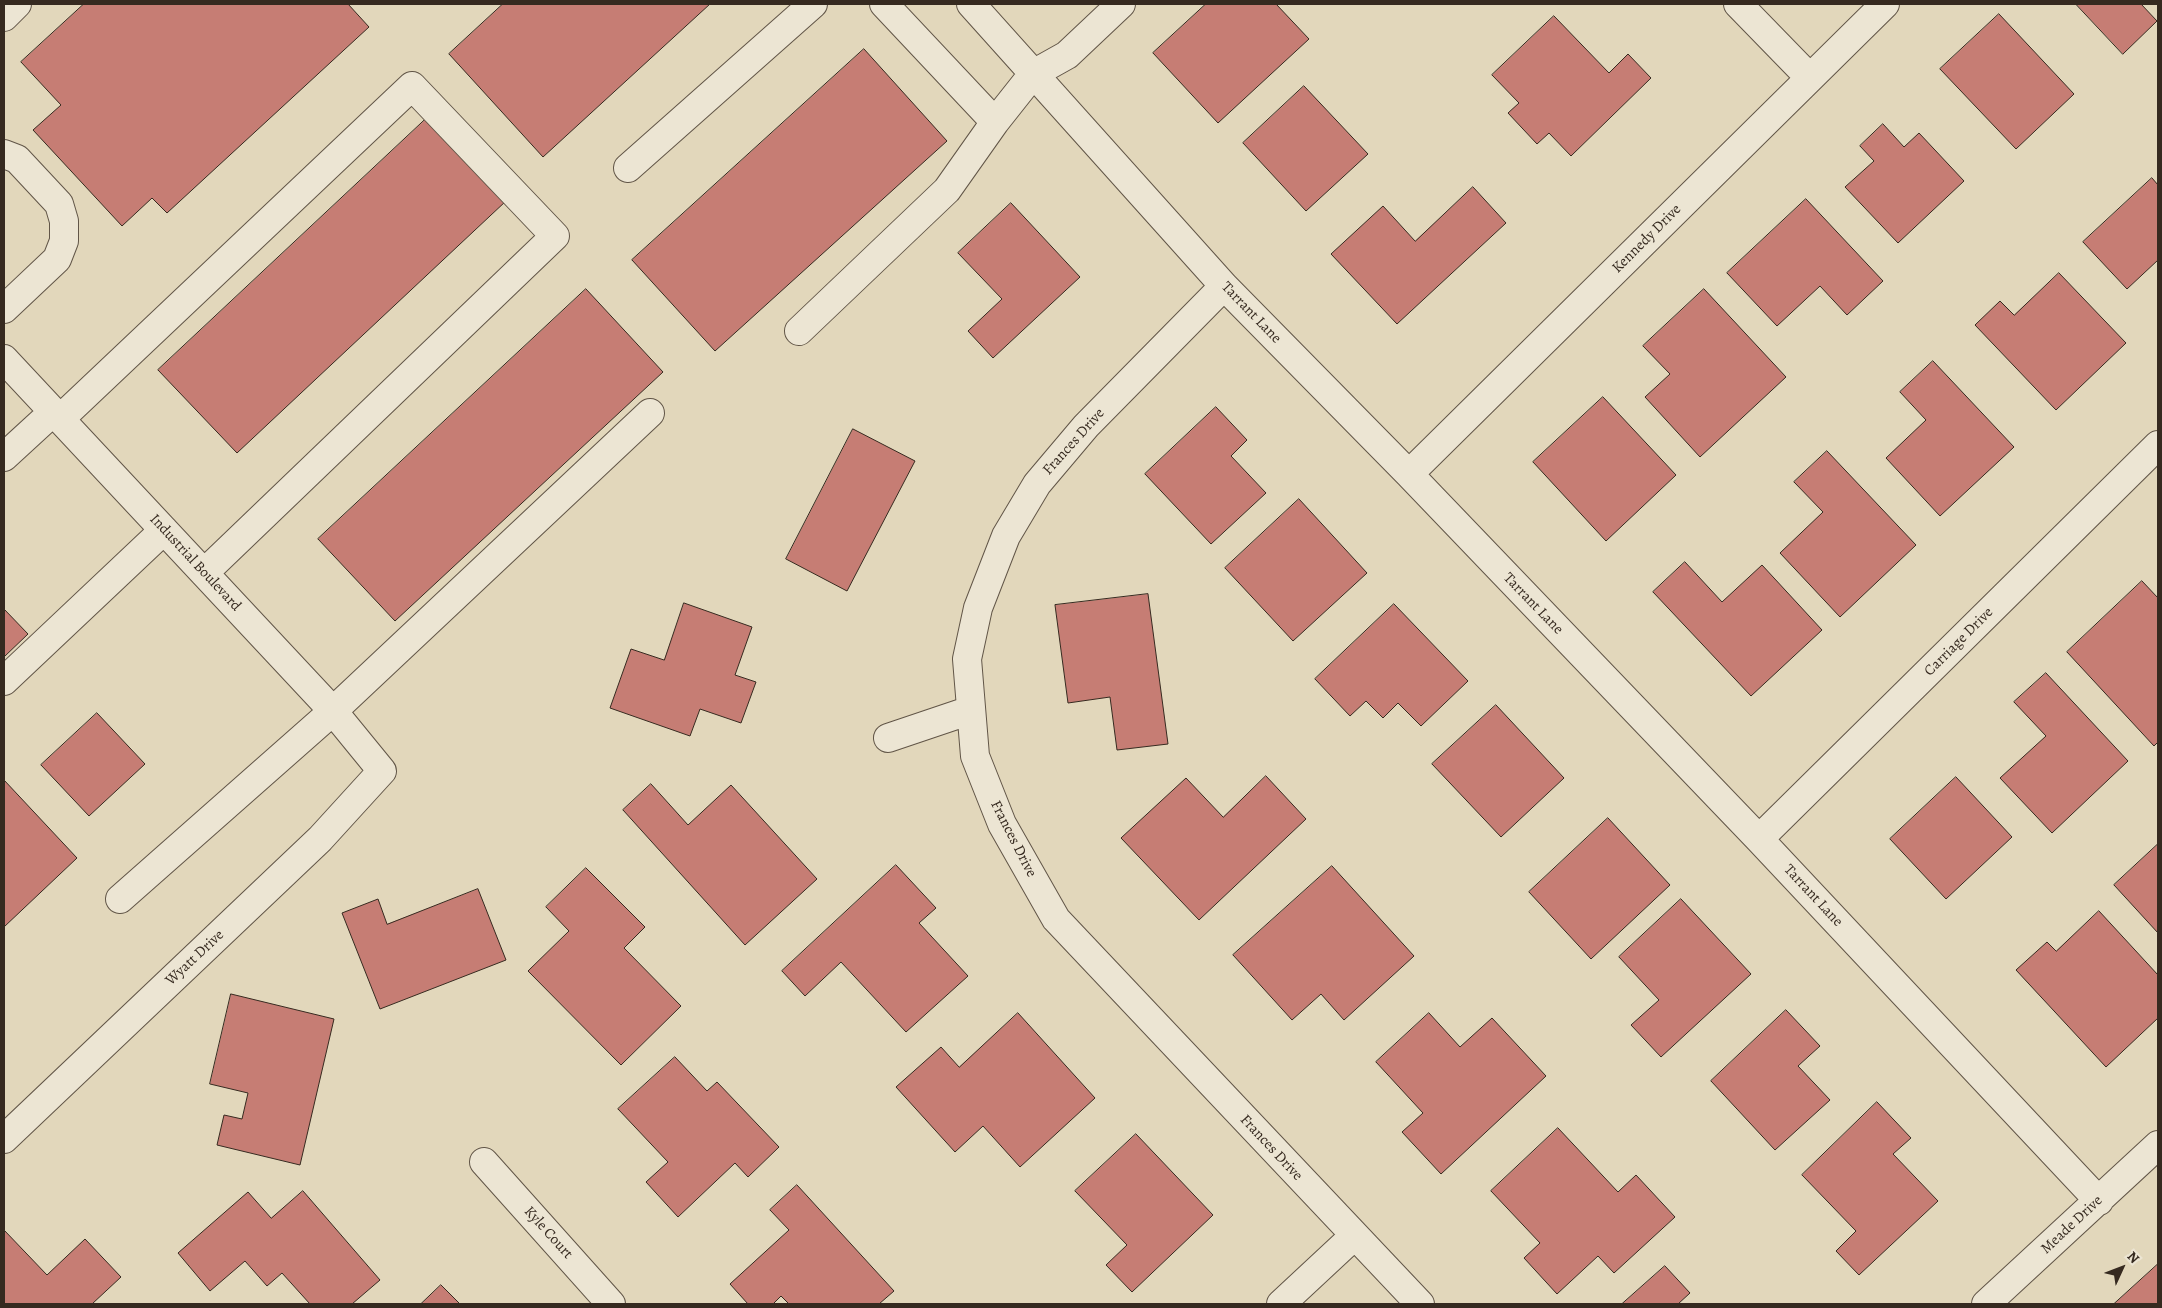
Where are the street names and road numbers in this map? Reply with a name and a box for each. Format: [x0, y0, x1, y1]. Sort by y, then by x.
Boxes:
street label: Kennedy Drive [1609, 201, 1685, 277]
street label: Tarrant Lane [1217, 279, 1285, 347]
street label: Frances Drive [1039, 405, 1109, 479]
street label: Industrial Boulevard [145, 511, 245, 615]
street label: Tarrant Lane [1499, 570, 1567, 638]
street label: Carriage Drive [1921, 604, 1997, 680]
street label: Frances Drive [986, 798, 1040, 880]
street label: Tarrant Lane [1780, 861, 1846, 931]
street label: Wyatt Drive [162, 926, 228, 990]
street label: Frances Drive [1236, 1111, 1306, 1185]
street label: Meade Drive [2038, 1192, 2106, 1258]
street label: Kyle Court [520, 1203, 576, 1263]

